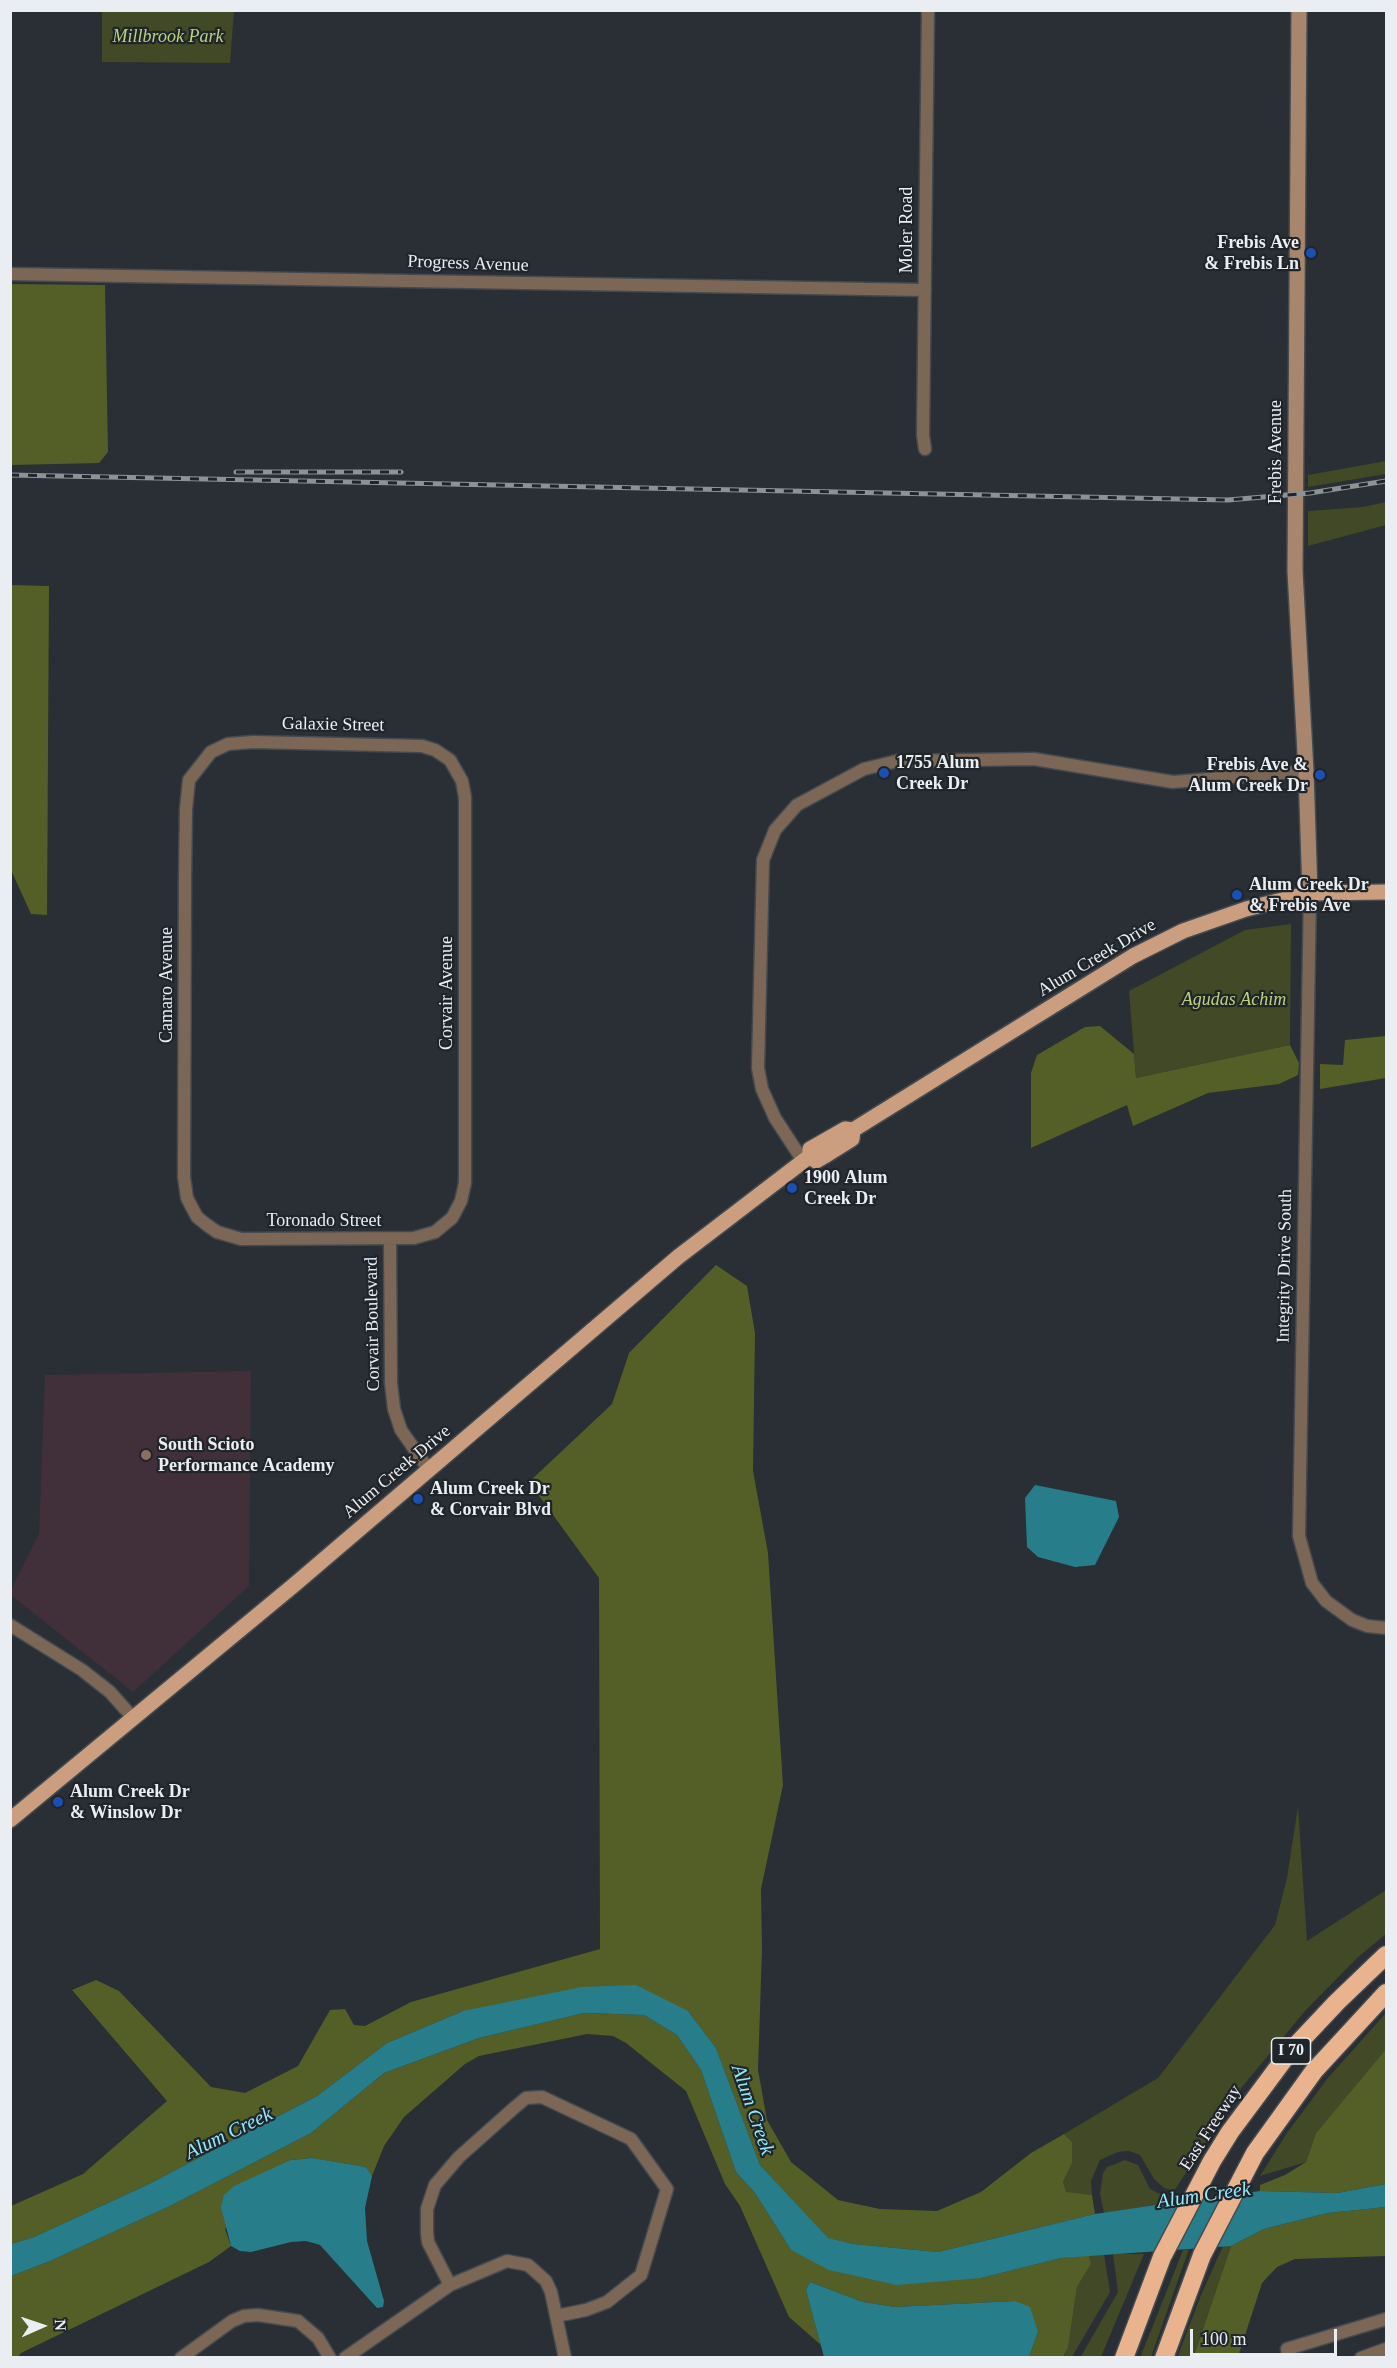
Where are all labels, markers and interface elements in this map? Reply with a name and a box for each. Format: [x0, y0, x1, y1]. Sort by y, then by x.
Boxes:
park label: Millbrook Park [113, 26, 223, 48]
street label: Moler Road [896, 187, 918, 273]
place label: Frebis Ave & Frebis Ln [1204, 232, 1299, 274]
marker: Frebis Ave & Frebis Ln [1304, 246, 1318, 260]
street label: Progress Avenue [407, 251, 529, 277]
street label: Frebis Avenue [1265, 400, 1287, 504]
street label: Galaxie Street [282, 713, 384, 737]
place label: 1755 Alum Creek Dr [896, 752, 980, 795]
place label: Frebis Ave & Alum Creek Dr [1188, 754, 1308, 796]
marker: 1755 Alum Creek Dr [877, 766, 891, 780]
marker: Frebis Ave & Alum Creek Dr [1313, 768, 1327, 782]
place label: Alum Creek Dr & Frebis Ave [1249, 874, 1369, 916]
marker: Alum Creek Dr & Frebis Ave [1230, 888, 1244, 902]
street label: Alum Creek Drive [1034, 914, 1160, 1002]
street label: Camaro Avenue [156, 927, 178, 1043]
street label: Corvair Avenue [436, 936, 458, 1050]
park label: Agudas Achim [1182, 989, 1286, 1011]
place label: 1900 Alum Creek Dr [804, 1167, 888, 1210]
marker: 1900 Alum Creek Dr [785, 1181, 799, 1195]
street label: Integrity Drive South [1273, 1189, 1297, 1343]
street label: Toronado Street [266, 1210, 382, 1232]
street label: Corvair Boulevard [361, 1257, 385, 1391]
street label: Alum Creek Drive [339, 1421, 455, 1523]
place label: South Scioto Performance Academy [158, 1434, 334, 1476]
marker: South Scioto Performance Academy [139, 1448, 153, 1462]
place label: Alum Creek Dr & Corvair Blvd [430, 1478, 551, 1520]
marker: Alum Creek Dr & Corvair Blvd [411, 1492, 425, 1506]
place label: Alum Creek Dr & Winslow Dr [70, 1781, 190, 1824]
marker: Alum Creek Dr & Winslow Dr [51, 1795, 65, 1809]
road number: I 70 [1272, 2038, 1310, 2064]
water label: Alum Creek [725, 2062, 779, 2158]
street label: East Freeway [1175, 2081, 1247, 2175]
water label: Alum Creek [181, 2103, 277, 2165]
water label: Alum Creek [1156, 2178, 1252, 2214]
north arrow [12, 2296, 72, 2356]
scale bar [1193, 2317, 1340, 2355]
text: N [52, 2319, 69, 2331]
text: 100 m [1201, 2329, 1247, 2349]

